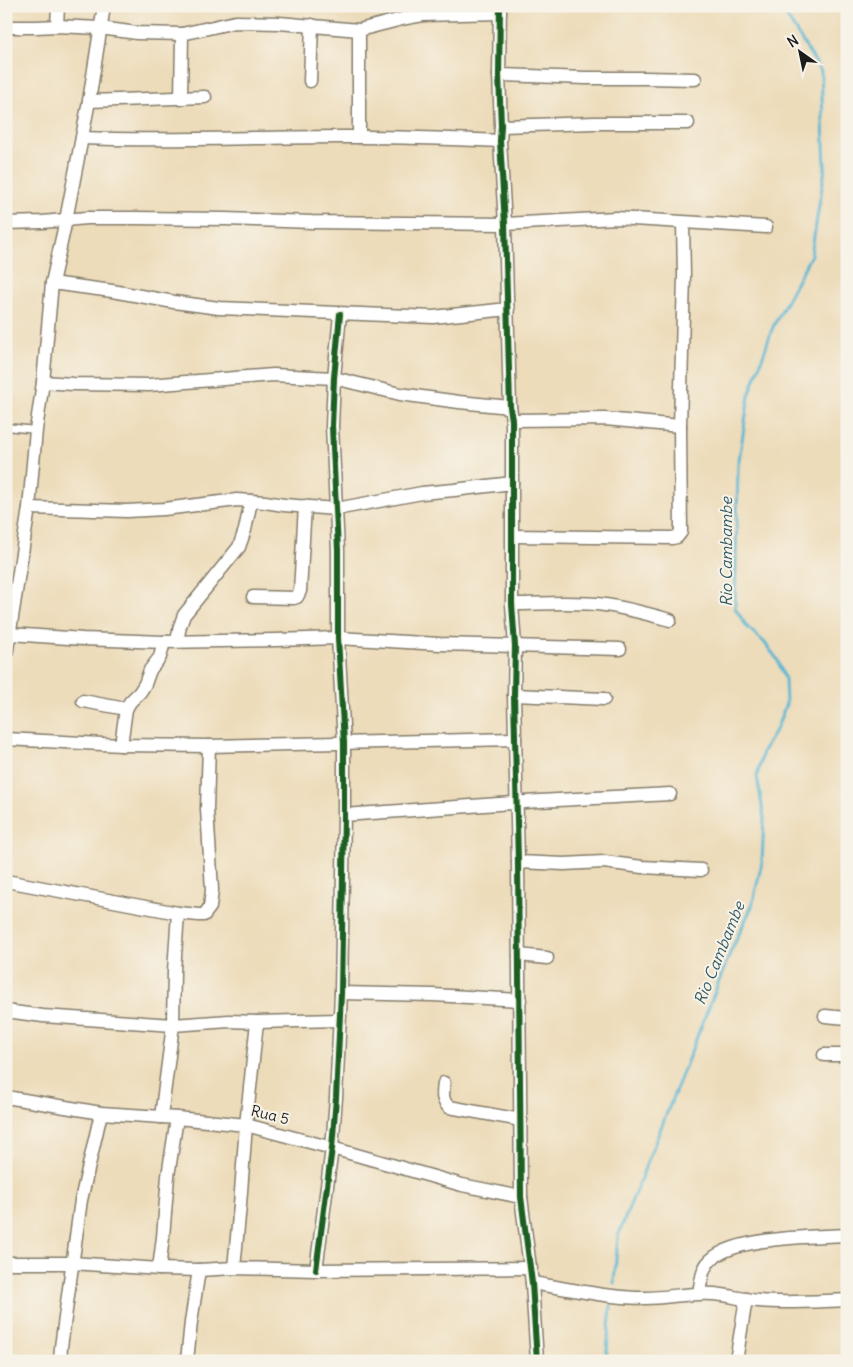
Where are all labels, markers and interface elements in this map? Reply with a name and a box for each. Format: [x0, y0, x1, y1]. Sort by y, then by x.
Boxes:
north arrow [776, 28, 826, 78]
text: N [784, 31, 802, 51]
water label: Rio Cambambe [716, 496, 736, 607]
water label: Rio Cambambe [689, 897, 749, 1008]
street label: Rua 5 [249, 1101, 291, 1128]

